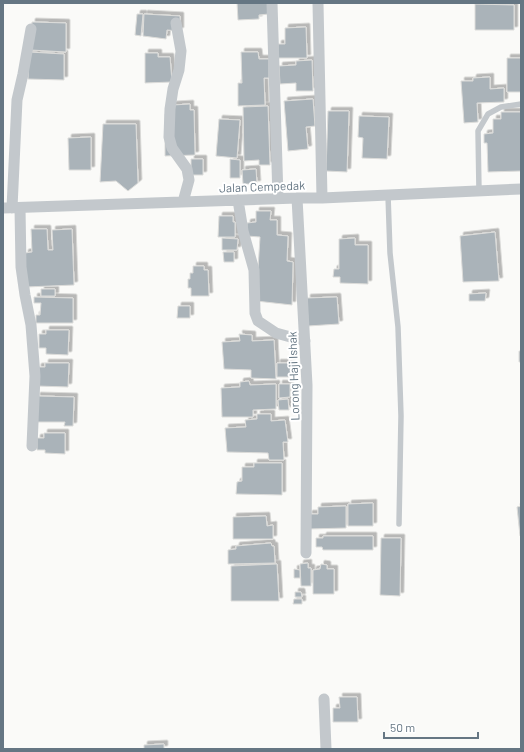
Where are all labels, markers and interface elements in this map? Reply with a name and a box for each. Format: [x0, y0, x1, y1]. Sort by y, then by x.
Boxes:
street label: Jalan Cempedak [219, 178, 305, 194]
street label: Lorong Haji Ishak [284, 331, 302, 421]
scale bar [384, 714, 478, 740]
text: 50 m [390, 720, 415, 734]

